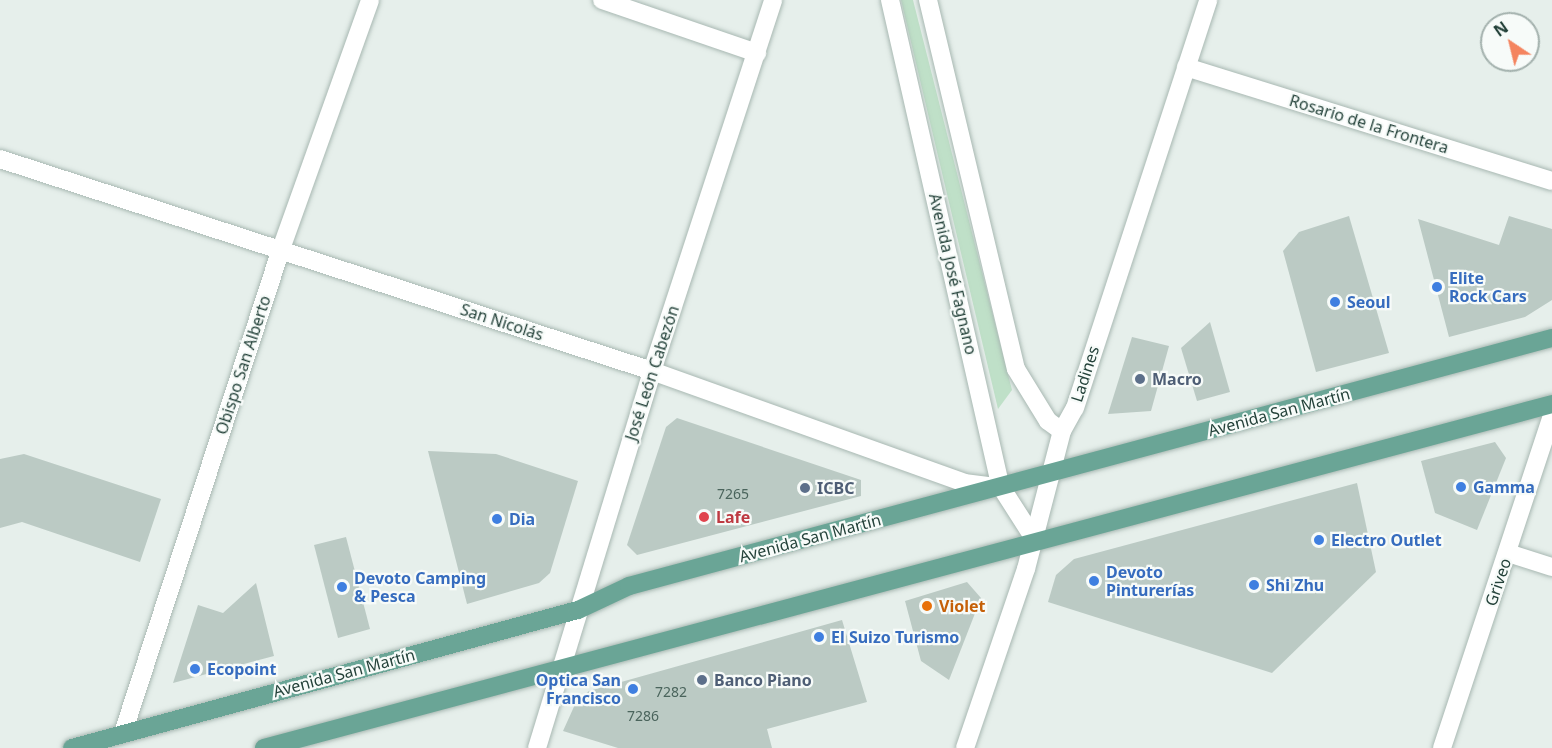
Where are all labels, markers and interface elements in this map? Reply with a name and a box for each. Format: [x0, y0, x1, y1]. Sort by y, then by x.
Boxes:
north arrow [1480, 12, 1540, 72]
text: N [1489, 16, 1512, 42]
street label: Rosario de la Frontera [1287, 91, 1451, 157]
street label: Avenida José Fagnano [925, 192, 981, 356]
place label: Elite Rock Cars [1449, 268, 1527, 306]
marker: Elite Rock Cars [1430, 280, 1444, 294]
place label: Seoul [1347, 292, 1391, 312]
street label: Obispo San Alberto [211, 293, 275, 437]
marker: Seoul [1328, 295, 1342, 309]
street label: San Nicolás [458, 300, 546, 344]
street label: José León Cabezón [621, 303, 683, 443]
street label: Ladines [1067, 343, 1103, 405]
place label: Macro [1152, 369, 1202, 389]
marker: Macro [1133, 372, 1147, 386]
street label: Avenida San Martín [1206, 384, 1352, 440]
place label: Gamma [1473, 477, 1535, 497]
place label: ICBC [817, 478, 854, 498]
marker: Gamma [1454, 480, 1468, 494]
marker: ICBC [798, 481, 812, 495]
house number: 7265 [717, 486, 749, 502]
place label: Lafe [716, 507, 750, 527]
place label: Dia [509, 509, 535, 529]
marker: Lafe [697, 510, 711, 524]
street label: Avenida San Martín [737, 510, 883, 566]
marker: Dia [490, 512, 504, 526]
place label: Electro Outlet [1331, 530, 1442, 550]
marker: Electro Outlet [1312, 533, 1326, 547]
street label: Griveo [1481, 556, 1515, 608]
place label: Devoto Pinturerías [1106, 562, 1194, 600]
place label: Devoto Camping & Pesca [354, 568, 486, 606]
marker: Devoto Pinturerías [1087, 574, 1101, 588]
place label: Shi Zhu [1266, 575, 1324, 595]
marker: Shi Zhu [1247, 578, 1261, 592]
marker: Devoto Camping & Pesca [335, 580, 349, 594]
place label: Violet [939, 596, 985, 616]
marker: Violet [920, 599, 934, 613]
place label: El Suizo Turismo [831, 627, 959, 647]
marker: El Suizo Turismo [812, 630, 826, 644]
street label: Avenida San Martín [271, 645, 417, 701]
place label: Ecopoint [207, 659, 276, 679]
marker: Ecopoint [188, 662, 202, 676]
place label: Optica San Francisco [536, 670, 621, 708]
place label: Banco Piano [714, 670, 812, 690]
marker: Banco Piano [695, 673, 709, 687]
marker: Optica San Francisco [626, 682, 640, 696]
house number: 7282 [655, 684, 687, 700]
house number: 7286 [627, 708, 659, 724]

